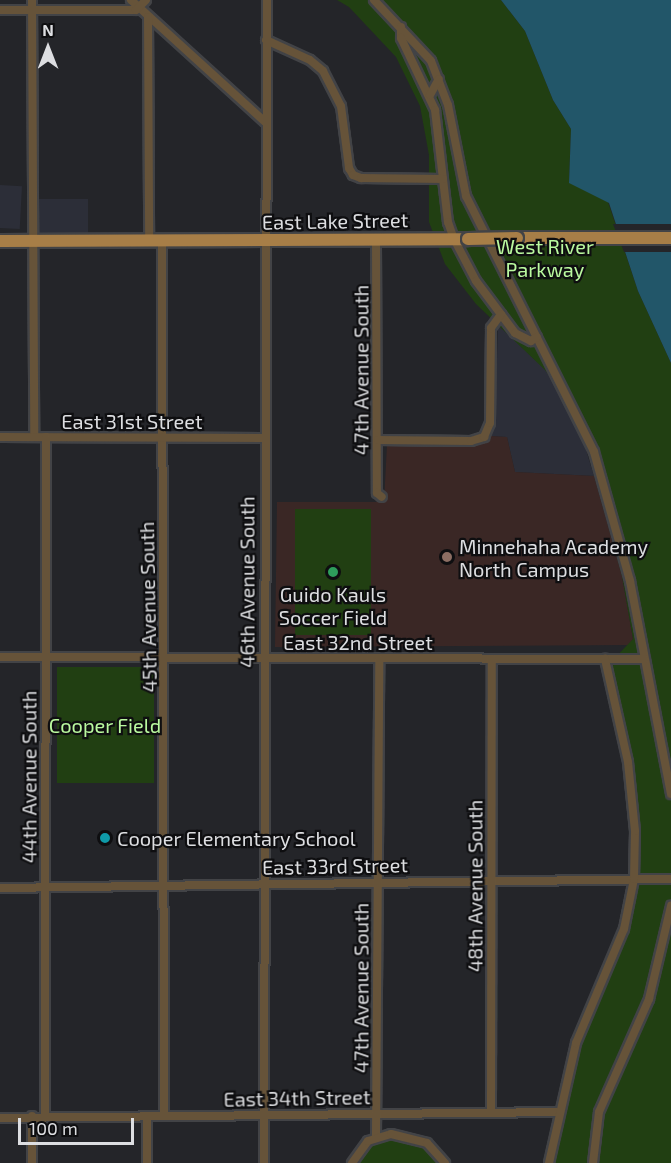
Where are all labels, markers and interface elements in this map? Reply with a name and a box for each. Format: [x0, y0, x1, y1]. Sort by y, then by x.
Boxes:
north arrow [18, 18, 78, 78]
text: N [42, 20, 54, 39]
street label: East Lake Street [262, 208, 408, 234]
park label: West River Parkway [496, 235, 594, 282]
street label: 47th Avenue South [349, 285, 373, 455]
street label: East 31st Street [61, 409, 203, 433]
street label: 46th Avenue South [235, 496, 259, 668]
street label: 45th Avenue South [135, 521, 161, 693]
place label: Minnehaha Academy North Campus [459, 534, 649, 581]
marker: Minnehaha Academy North Campus [440, 550, 454, 564]
marker: Guido Kauls Soccer Field [326, 565, 340, 579]
place label: Guido Kauls Soccer Field [279, 582, 387, 629]
street label: East 32nd Street [283, 630, 433, 654]
street label: 44th Avenue South [17, 691, 41, 863]
park label: Cooper Field [49, 713, 161, 737]
street label: 48th Avenue South [463, 800, 487, 972]
place label: Cooper Elementary School [117, 826, 357, 850]
marker: Cooper Elementary School [98, 831, 112, 845]
street label: East 33rd Street [262, 853, 408, 879]
street label: 47th Avenue South [349, 903, 373, 1073]
street label: East 34th Street [223, 1085, 371, 1111]
scale bar [21, 1106, 136, 1144]
text: 100 m [29, 1117, 78, 1139]

